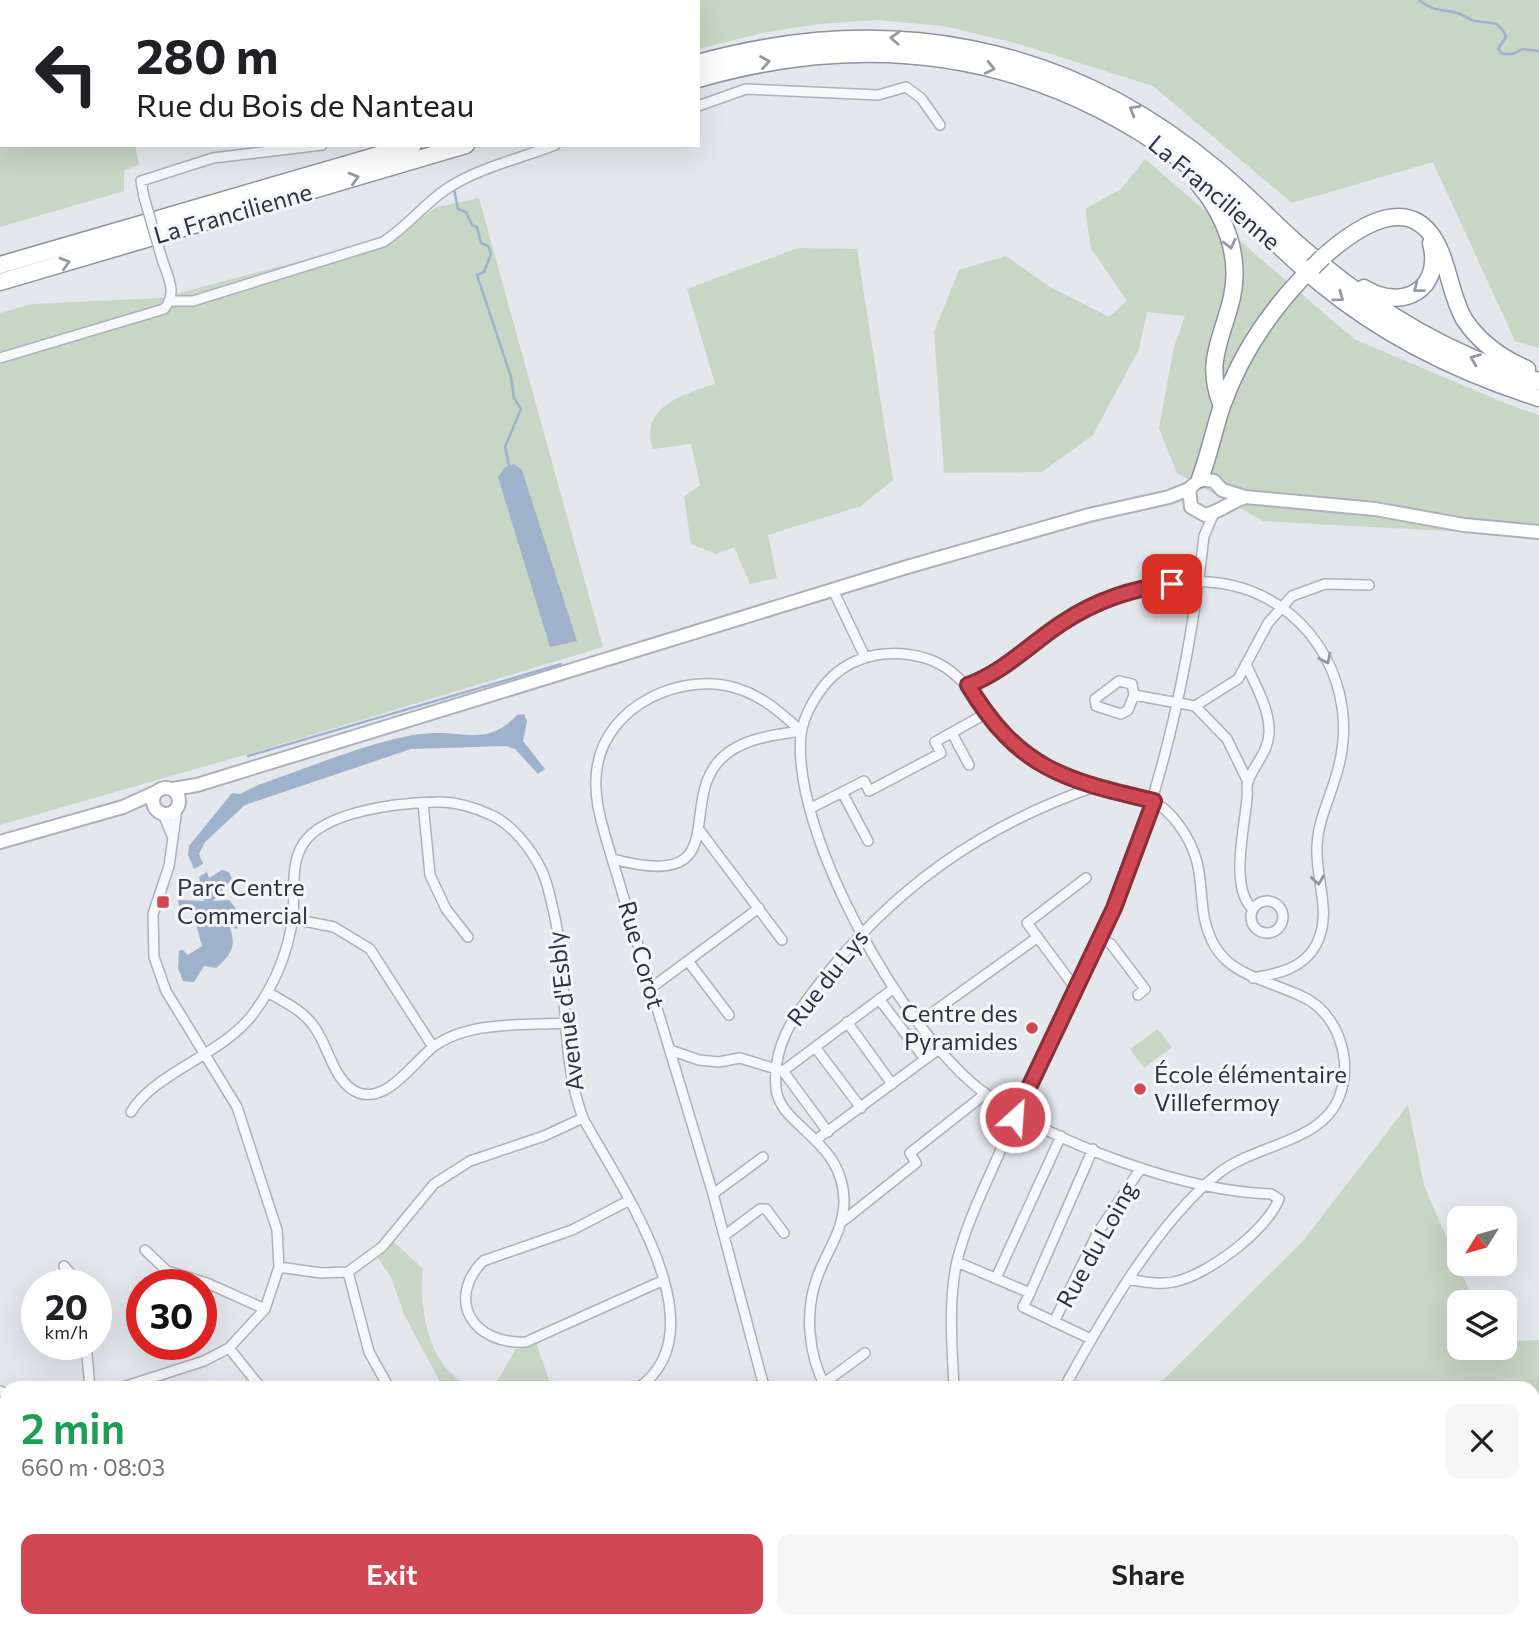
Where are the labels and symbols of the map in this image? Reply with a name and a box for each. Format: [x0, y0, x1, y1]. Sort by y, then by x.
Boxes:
one-way arrow [890, 31, 901, 46]
one-way arrow [758, 56, 770, 71]
one-way arrow [984, 59, 996, 74]
one-way arrow [1129, 105, 1142, 118]
street label: La Francilienne [1143, 128, 1287, 255]
one-way arrow [348, 172, 360, 187]
street label: La Francilienne [150, 176, 315, 249]
one-way arrow [1222, 238, 1236, 250]
one-way arrow [59, 256, 71, 271]
one-way arrow [1413, 280, 1425, 293]
one-way arrow [1332, 289, 1344, 302]
one-way arrow [1469, 353, 1481, 367]
pin [1142, 554, 1202, 614]
one-way arrow [1318, 652, 1332, 664]
place label: Parc Centre Commercial [177, 872, 308, 929]
one-way arrow [1311, 874, 1326, 886]
marker: Parc Centre Commercial [155, 894, 171, 910]
street label: Rue Corot [613, 897, 672, 1012]
street label: Rue du Lys [780, 923, 874, 1031]
street label: Avenue d'Esbly [540, 929, 589, 1093]
place label: Centre des Pyramides [901, 998, 1018, 1055]
marker: Centre des Pyramides [1024, 1020, 1040, 1036]
place label: École élémentaire Villefermoy [1154, 1059, 1347, 1116]
position arrow [978, 1080, 1052, 1154]
marker: École élémentaire Villefermoy [1132, 1081, 1148, 1097]
street label: Rue du Loing [1049, 1176, 1142, 1312]
north arrow [1447, 1206, 1517, 1276]
speed limit sign: 30 [126, 1269, 217, 1360]

